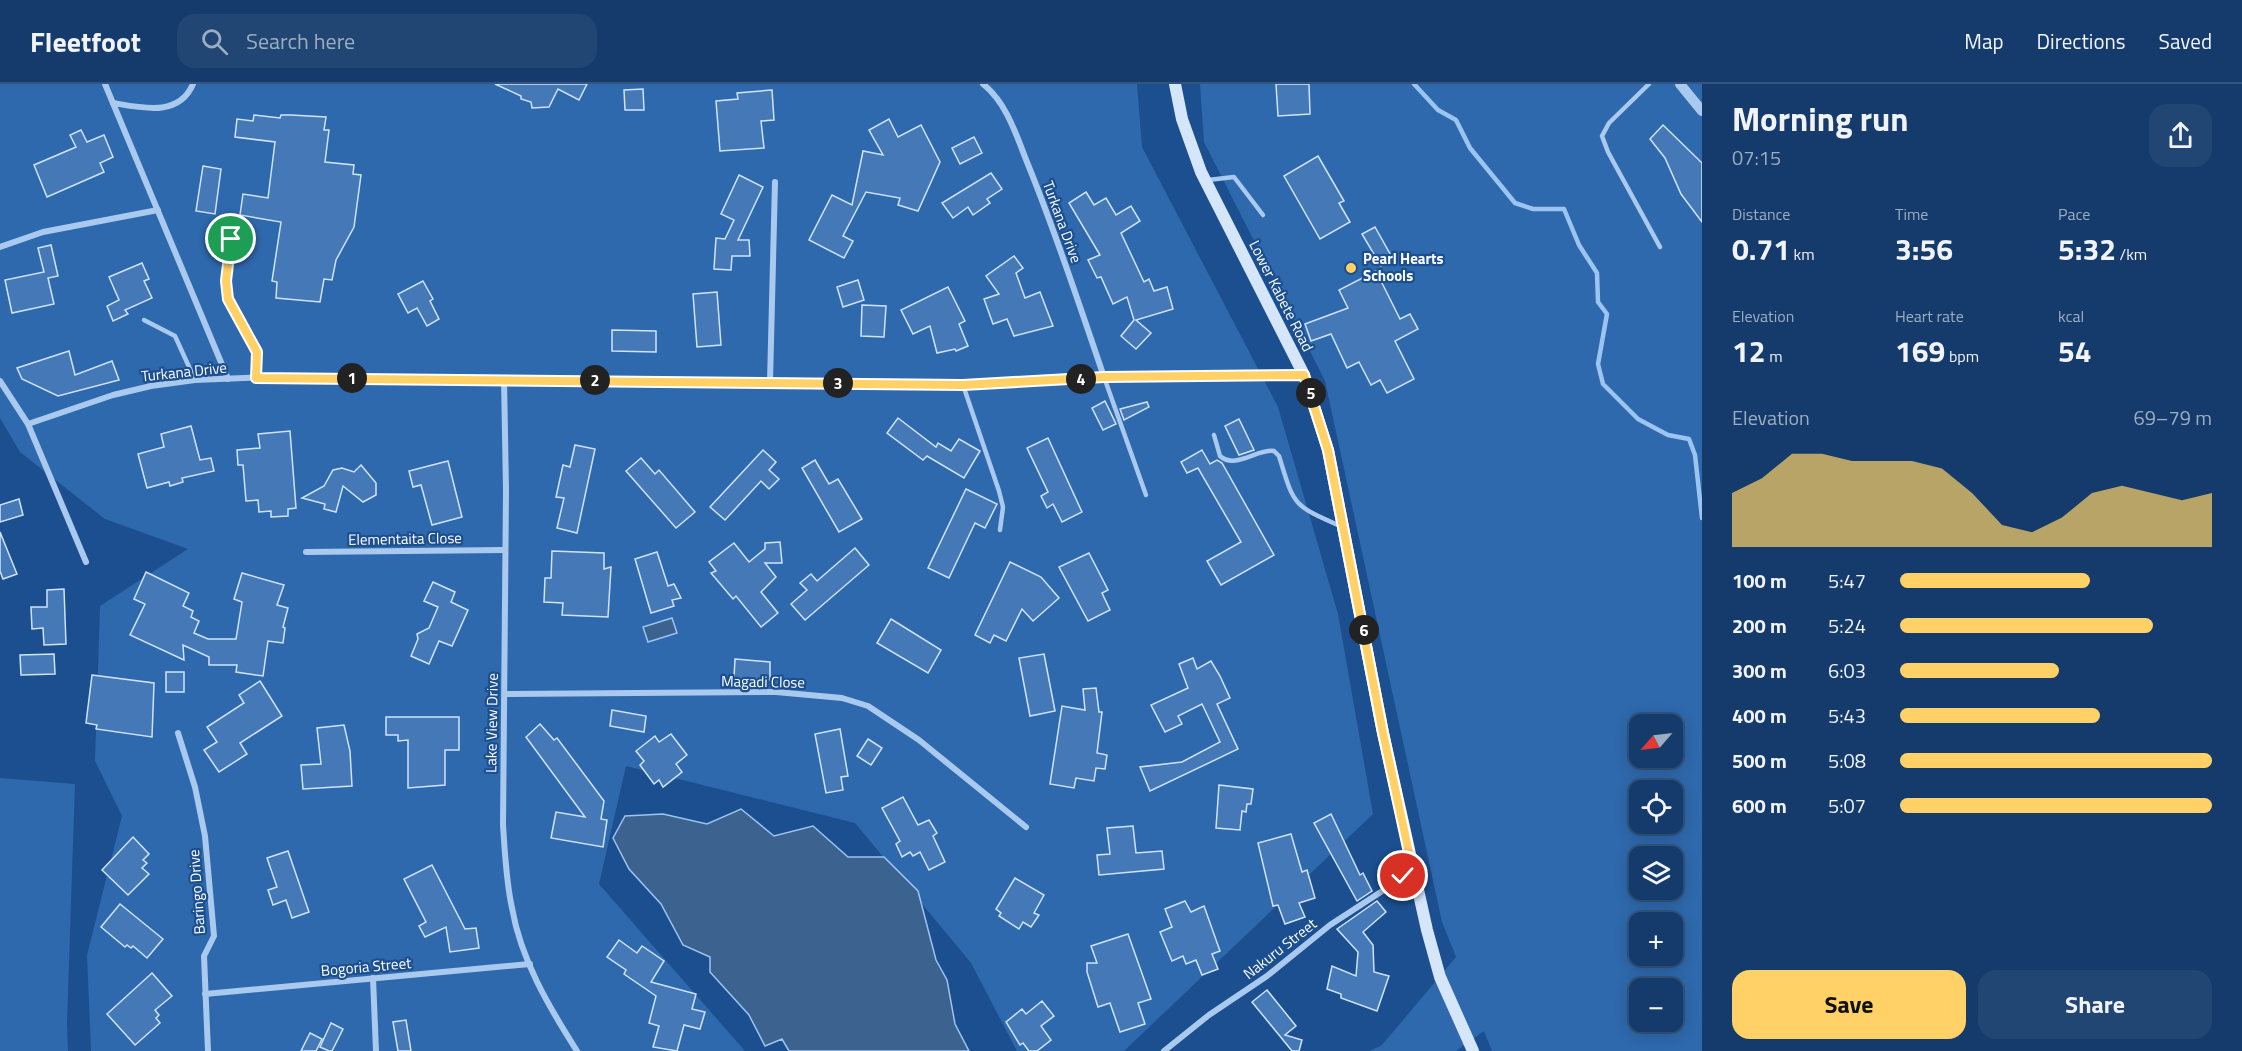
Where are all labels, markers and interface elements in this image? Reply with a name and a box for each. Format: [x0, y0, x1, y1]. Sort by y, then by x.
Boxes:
search box [177, 14, 597, 68]
text: Fleetfoot [30, 20, 141, 63]
text: Search here [246, 24, 355, 58]
icon: search [198, 25, 231, 58]
text: Map [1964, 25, 2004, 57]
text: Directions [2037, 25, 2126, 57]
text: Saved [2159, 25, 2212, 57]
text: Morning run [1732, 94, 1909, 144]
button: share [2149, 104, 2212, 167]
text: 07:15 [1732, 142, 1781, 173]
street label: Turkana Drive [1037, 177, 1088, 266]
text: Distance [1732, 202, 1790, 226]
text: Time [1895, 202, 1928, 226]
text: Pace [2058, 202, 2090, 226]
pin [205, 213, 256, 264]
icon: arrive [214, 222, 247, 255]
text: 0.71 [1732, 226, 1790, 272]
text: 3:56 [1895, 226, 1953, 272]
text: 5:32 [2058, 226, 2116, 272]
street label: Lower Kabete Road [1243, 236, 1319, 356]
text: km [1790, 242, 1815, 266]
text: /km [2116, 242, 2147, 266]
place label: Pearl Hearts Schools [1363, 247, 1444, 287]
marker: Pearl Hearts Schools [1344, 261, 1358, 275]
text: Elevation [1732, 304, 1794, 328]
text: Heart rate [1895, 304, 1964, 328]
text: kcal [2058, 304, 2084, 328]
text: 12 [1732, 328, 1766, 374]
text: 169 [1895, 328, 1945, 374]
text: 54 [2058, 328, 2092, 374]
text: m [1766, 344, 1783, 368]
text: bpm [1945, 344, 1979, 368]
street label: Turkana Drive [140, 356, 228, 387]
pin: 1 [337, 363, 367, 393]
pin: 4 [1066, 364, 1096, 394]
pin: 2 [580, 365, 610, 395]
text: 1 [348, 366, 356, 390]
text: 4 [1077, 367, 1085, 391]
text: 2 [591, 368, 599, 392]
pin: 3 [823, 368, 853, 398]
text: 3 [834, 371, 842, 395]
pin: 5 [1296, 378, 1326, 408]
text: 5 [1307, 381, 1315, 405]
text: Elevation [1732, 402, 1810, 433]
text: 69–79 m [2133, 402, 2212, 433]
street label: Elementaita Close [348, 526, 462, 551]
text: 100 m [1732, 565, 1787, 596]
text: 5:47 [1828, 565, 1866, 596]
text: 200 m [1732, 610, 1787, 641]
text: 5:24 [1828, 610, 1866, 641]
pin: 6 [1349, 615, 1379, 645]
text: 6 [1360, 618, 1368, 642]
text: 300 m [1732, 655, 1787, 686]
text: 6:03 [1828, 655, 1866, 686]
street label: Magadi Close [721, 669, 805, 694]
street label: Lake View Drive [479, 673, 504, 773]
text: 400 m [1732, 700, 1787, 731]
text: 5:43 [1828, 700, 1866, 731]
north arrow [1629, 714, 1683, 768]
map controls [1629, 714, 1683, 1032]
text: 500 m [1732, 745, 1787, 776]
text: 5:08 [1828, 745, 1866, 776]
button: locate [1629, 780, 1683, 834]
text: 600 m [1732, 790, 1787, 821]
text: 5:07 [1828, 790, 1866, 821]
button: layers [1629, 846, 1683, 900]
street label: Baringo Drive [182, 849, 211, 935]
pin [1377, 850, 1428, 901]
icon: check [1386, 859, 1419, 892]
street label: Nakuru Street [1238, 912, 1322, 985]
button: + [1629, 912, 1683, 966]
street label: Bogoria Street [320, 951, 413, 982]
button: Save [1732, 970, 1966, 1039]
button: Share [1978, 970, 2212, 1039]
button: − [1629, 978, 1683, 1032]

